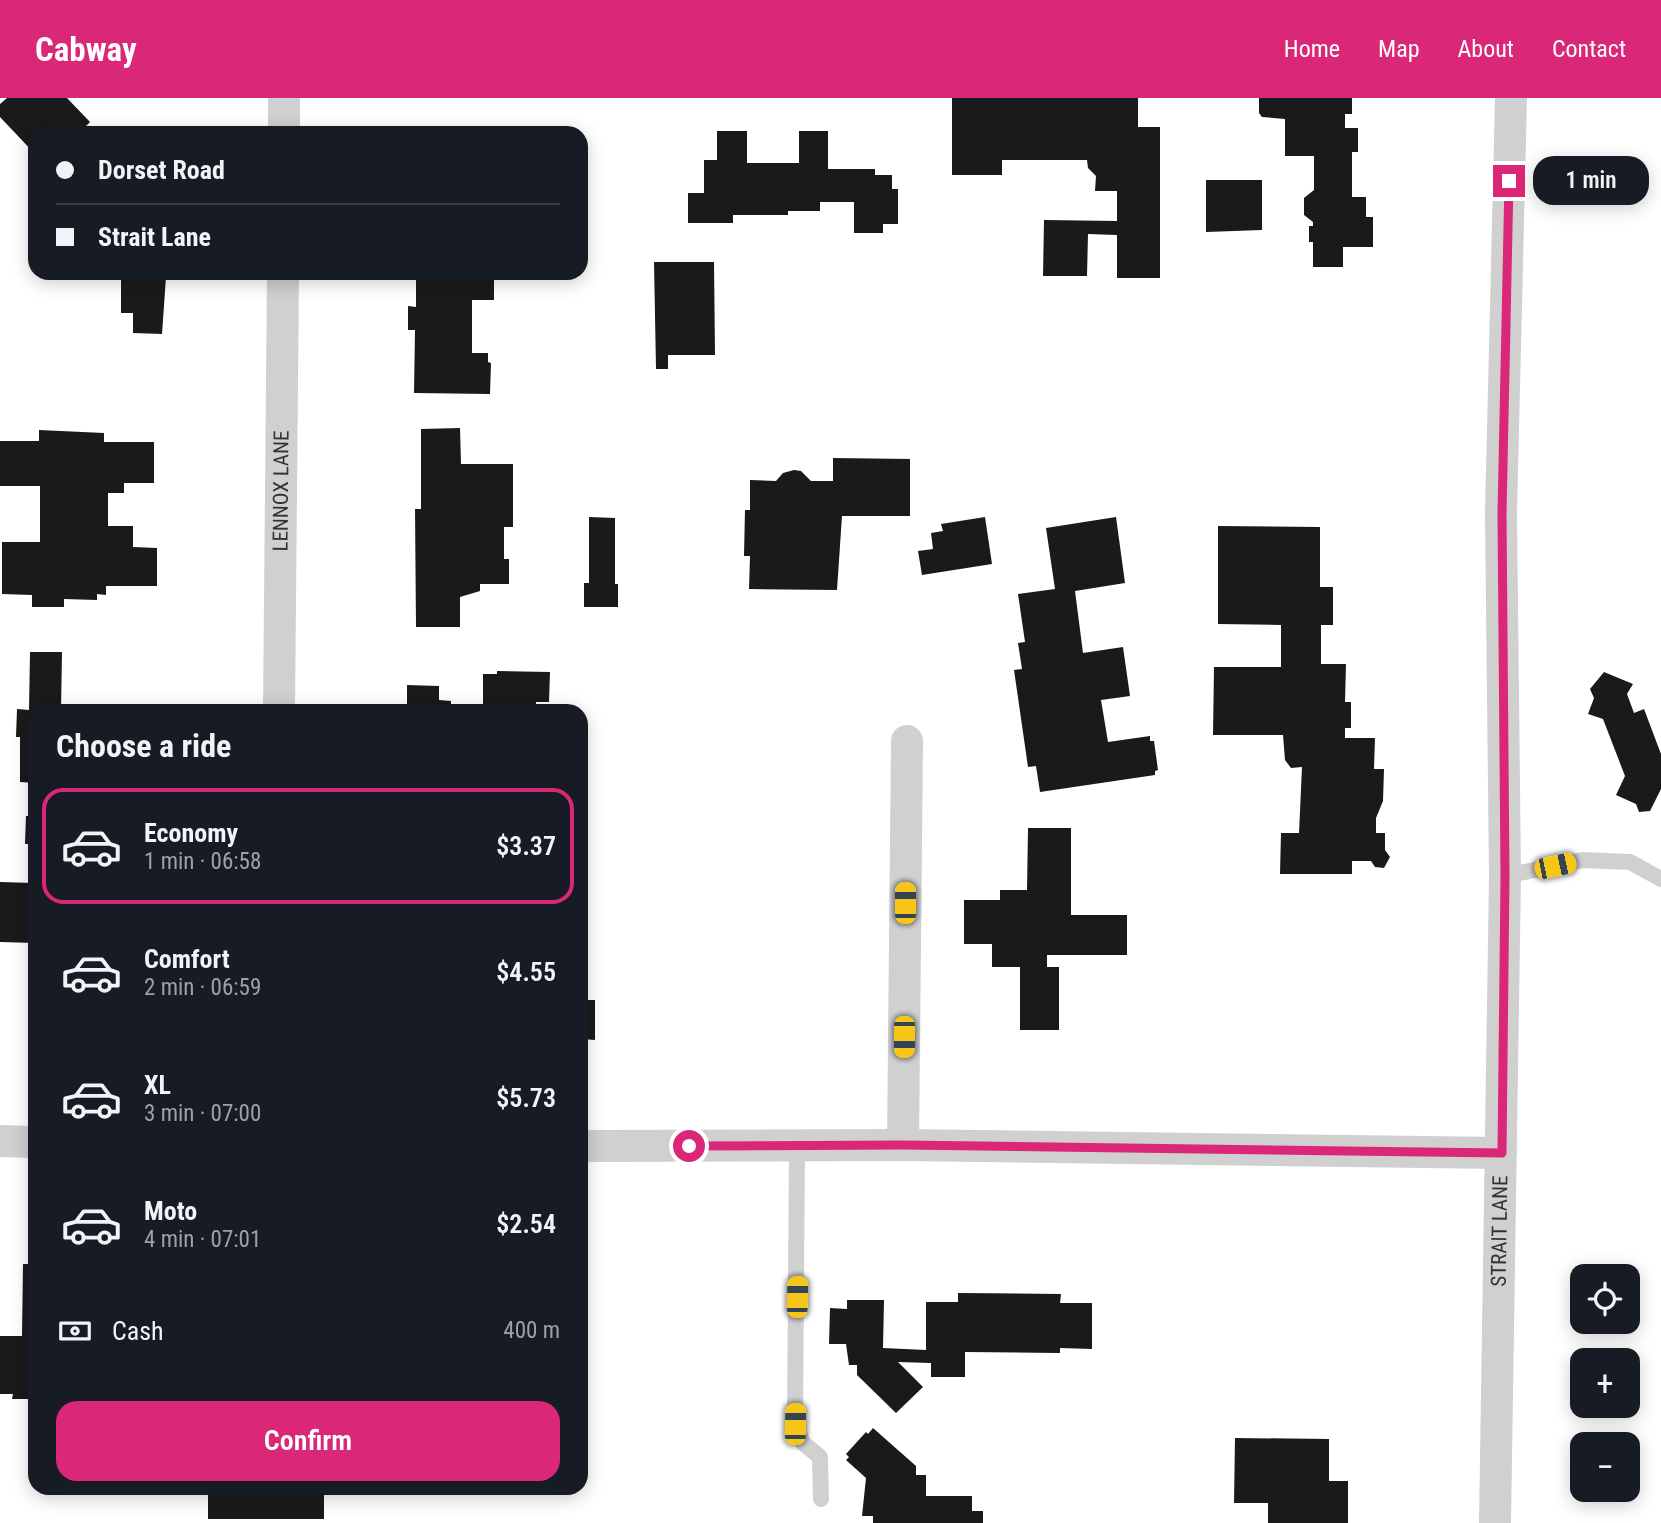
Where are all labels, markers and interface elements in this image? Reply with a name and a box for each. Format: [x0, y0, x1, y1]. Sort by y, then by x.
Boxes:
text: Cabway [35, 30, 137, 69]
text: Home [1284, 35, 1340, 63]
text: Map [1378, 35, 1420, 63]
text: About [1458, 35, 1514, 63]
text: Contact [1552, 35, 1626, 63]
text: Dorset Road [98, 155, 225, 185]
callout: 1 min [1534, 156, 1649, 206]
route end [1493, 165, 1525, 197]
text: 1 min [1566, 167, 1616, 194]
text: Strait Lane [98, 222, 211, 252]
street label: LENNOX LANE [268, 430, 294, 552]
text: Choose a ride [56, 727, 231, 765]
icon: car [60, 815, 123, 878]
text: Economy [144, 818, 238, 848]
text: $3.37 [496, 831, 556, 861]
text: 1 min · 06:58 [144, 848, 261, 875]
car [1533, 851, 1578, 881]
car [895, 882, 916, 924]
icon: car [60, 941, 123, 1004]
text: Comfort [144, 944, 230, 974]
text: $4.55 [496, 957, 556, 987]
text: 2 min · 06:59 [144, 974, 261, 1001]
car [894, 1016, 915, 1058]
icon: car [60, 1067, 123, 1130]
text: XL [144, 1070, 171, 1100]
text: $5.73 [496, 1083, 556, 1113]
text: 3 min · 07:00 [144, 1100, 261, 1127]
route start [673, 1130, 705, 1162]
street label: STRAIT LANE [1487, 1175, 1512, 1287]
icon: car [60, 1193, 123, 1256]
text: Moto [144, 1196, 197, 1226]
text: $2.54 [496, 1209, 556, 1239]
text: 4 min · 07:01 [144, 1226, 261, 1253]
map controls [1570, 1264, 1640, 1502]
button: locate [1570, 1264, 1640, 1334]
car [787, 1276, 808, 1318]
icon: cash [56, 1312, 94, 1350]
text: Cash [112, 1316, 164, 1346]
text: 400 m [503, 1317, 560, 1344]
button: + [1570, 1348, 1640, 1418]
button: Confirm [56, 1401, 560, 1481]
car [785, 1403, 806, 1445]
button: − [1570, 1432, 1640, 1502]

